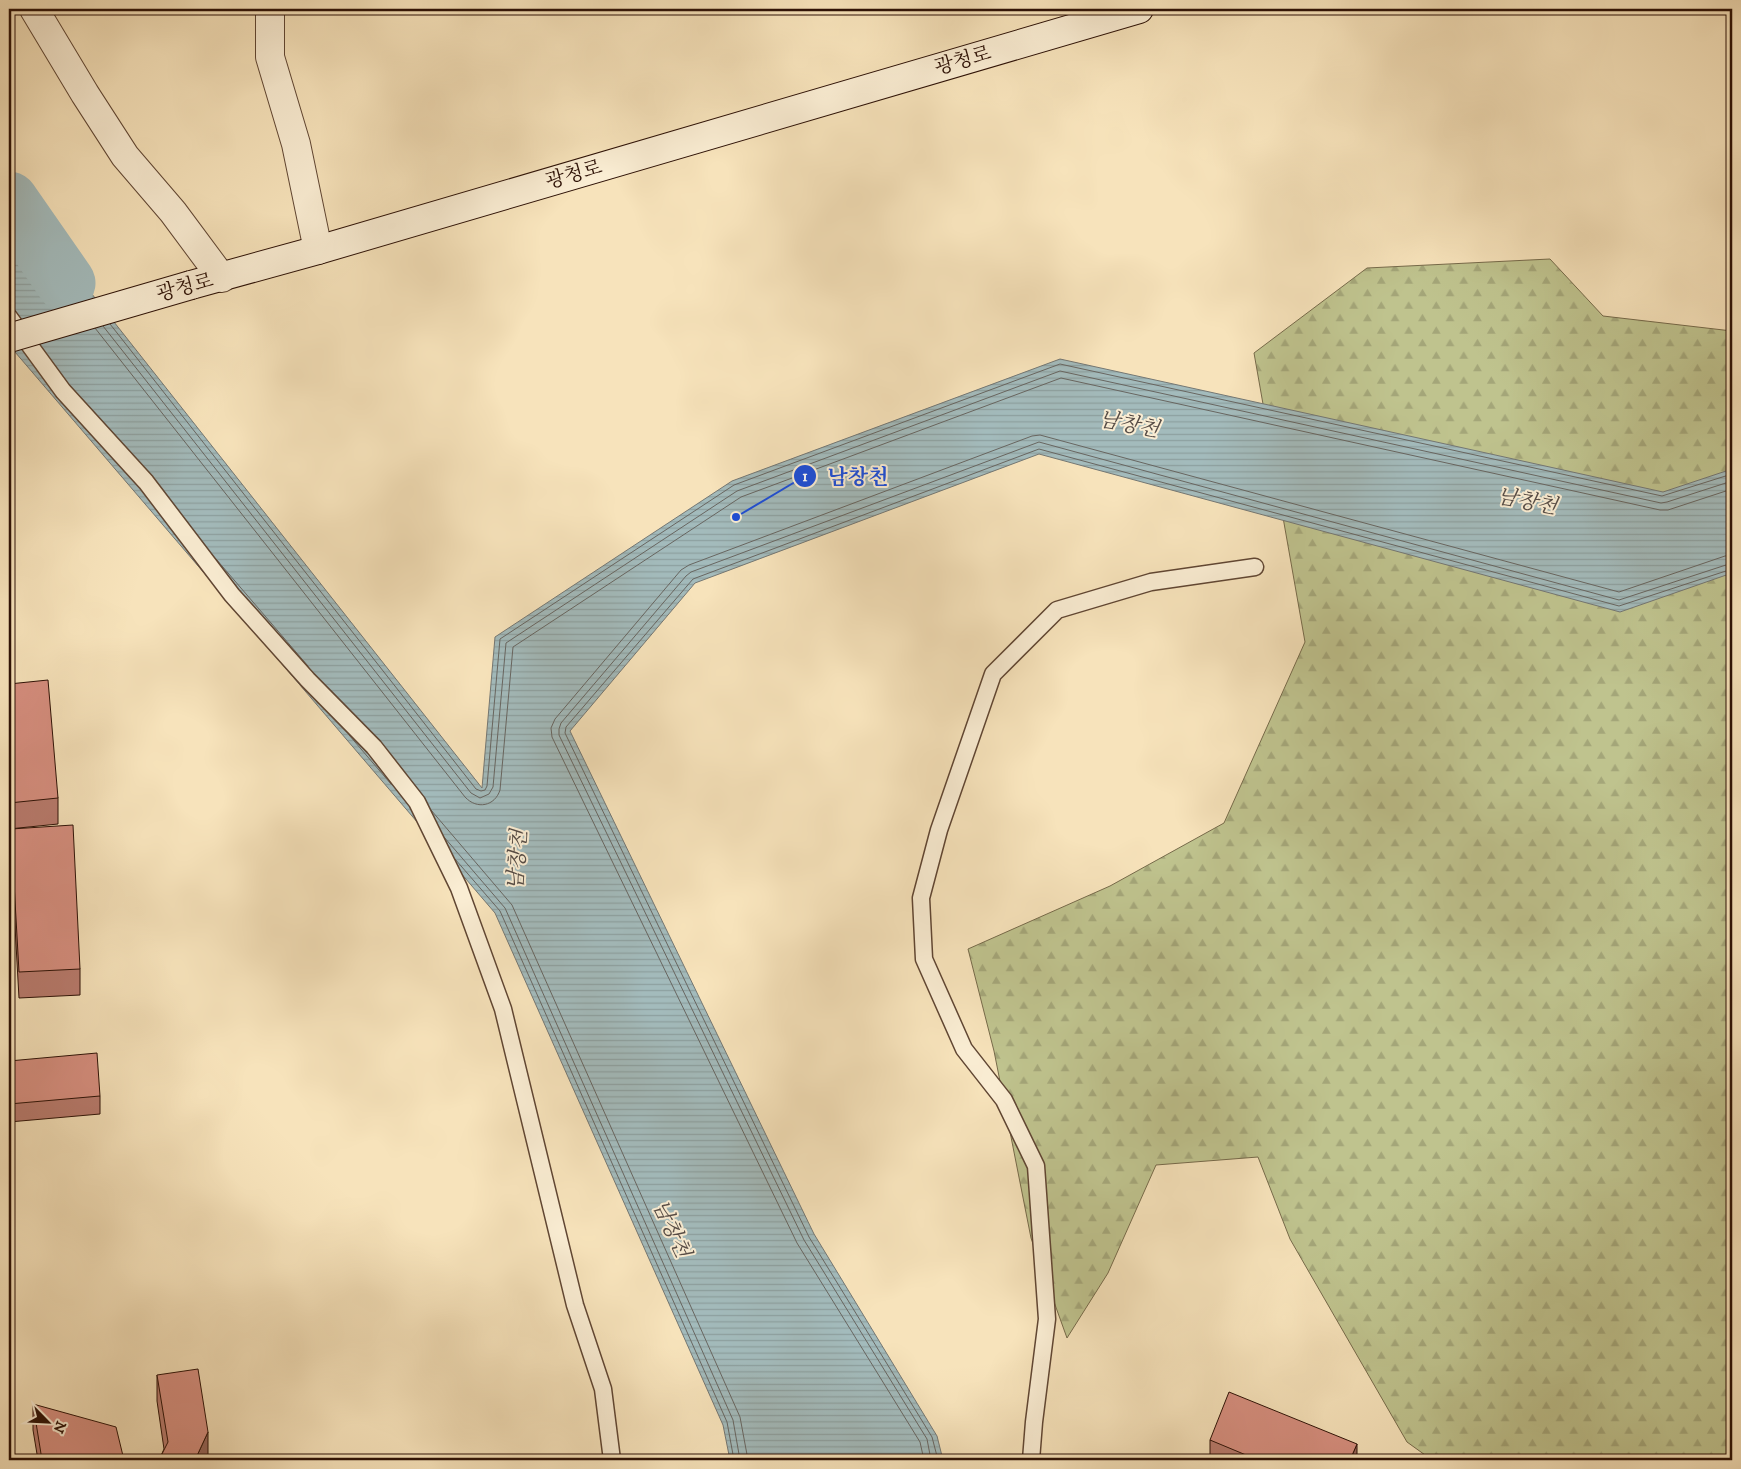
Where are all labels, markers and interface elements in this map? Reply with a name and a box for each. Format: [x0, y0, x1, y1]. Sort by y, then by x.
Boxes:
street label: 광청로 [932, 41, 994, 81]
street label: 광청로 [543, 155, 605, 195]
street label: 광청로 [154, 268, 216, 308]
water label: 남창천 [1097, 406, 1163, 444]
callout: 남창천 [793, 458, 898, 494]
text: 남창천 [828, 465, 888, 491]
text: 1 [802, 467, 808, 486]
water label: 남창천 [1495, 483, 1561, 521]
water label: 남창천 [503, 827, 533, 891]
water label: 남창천 [646, 1196, 696, 1264]
north arrow [22, 1396, 72, 1446]
text: N [48, 1418, 70, 1436]

